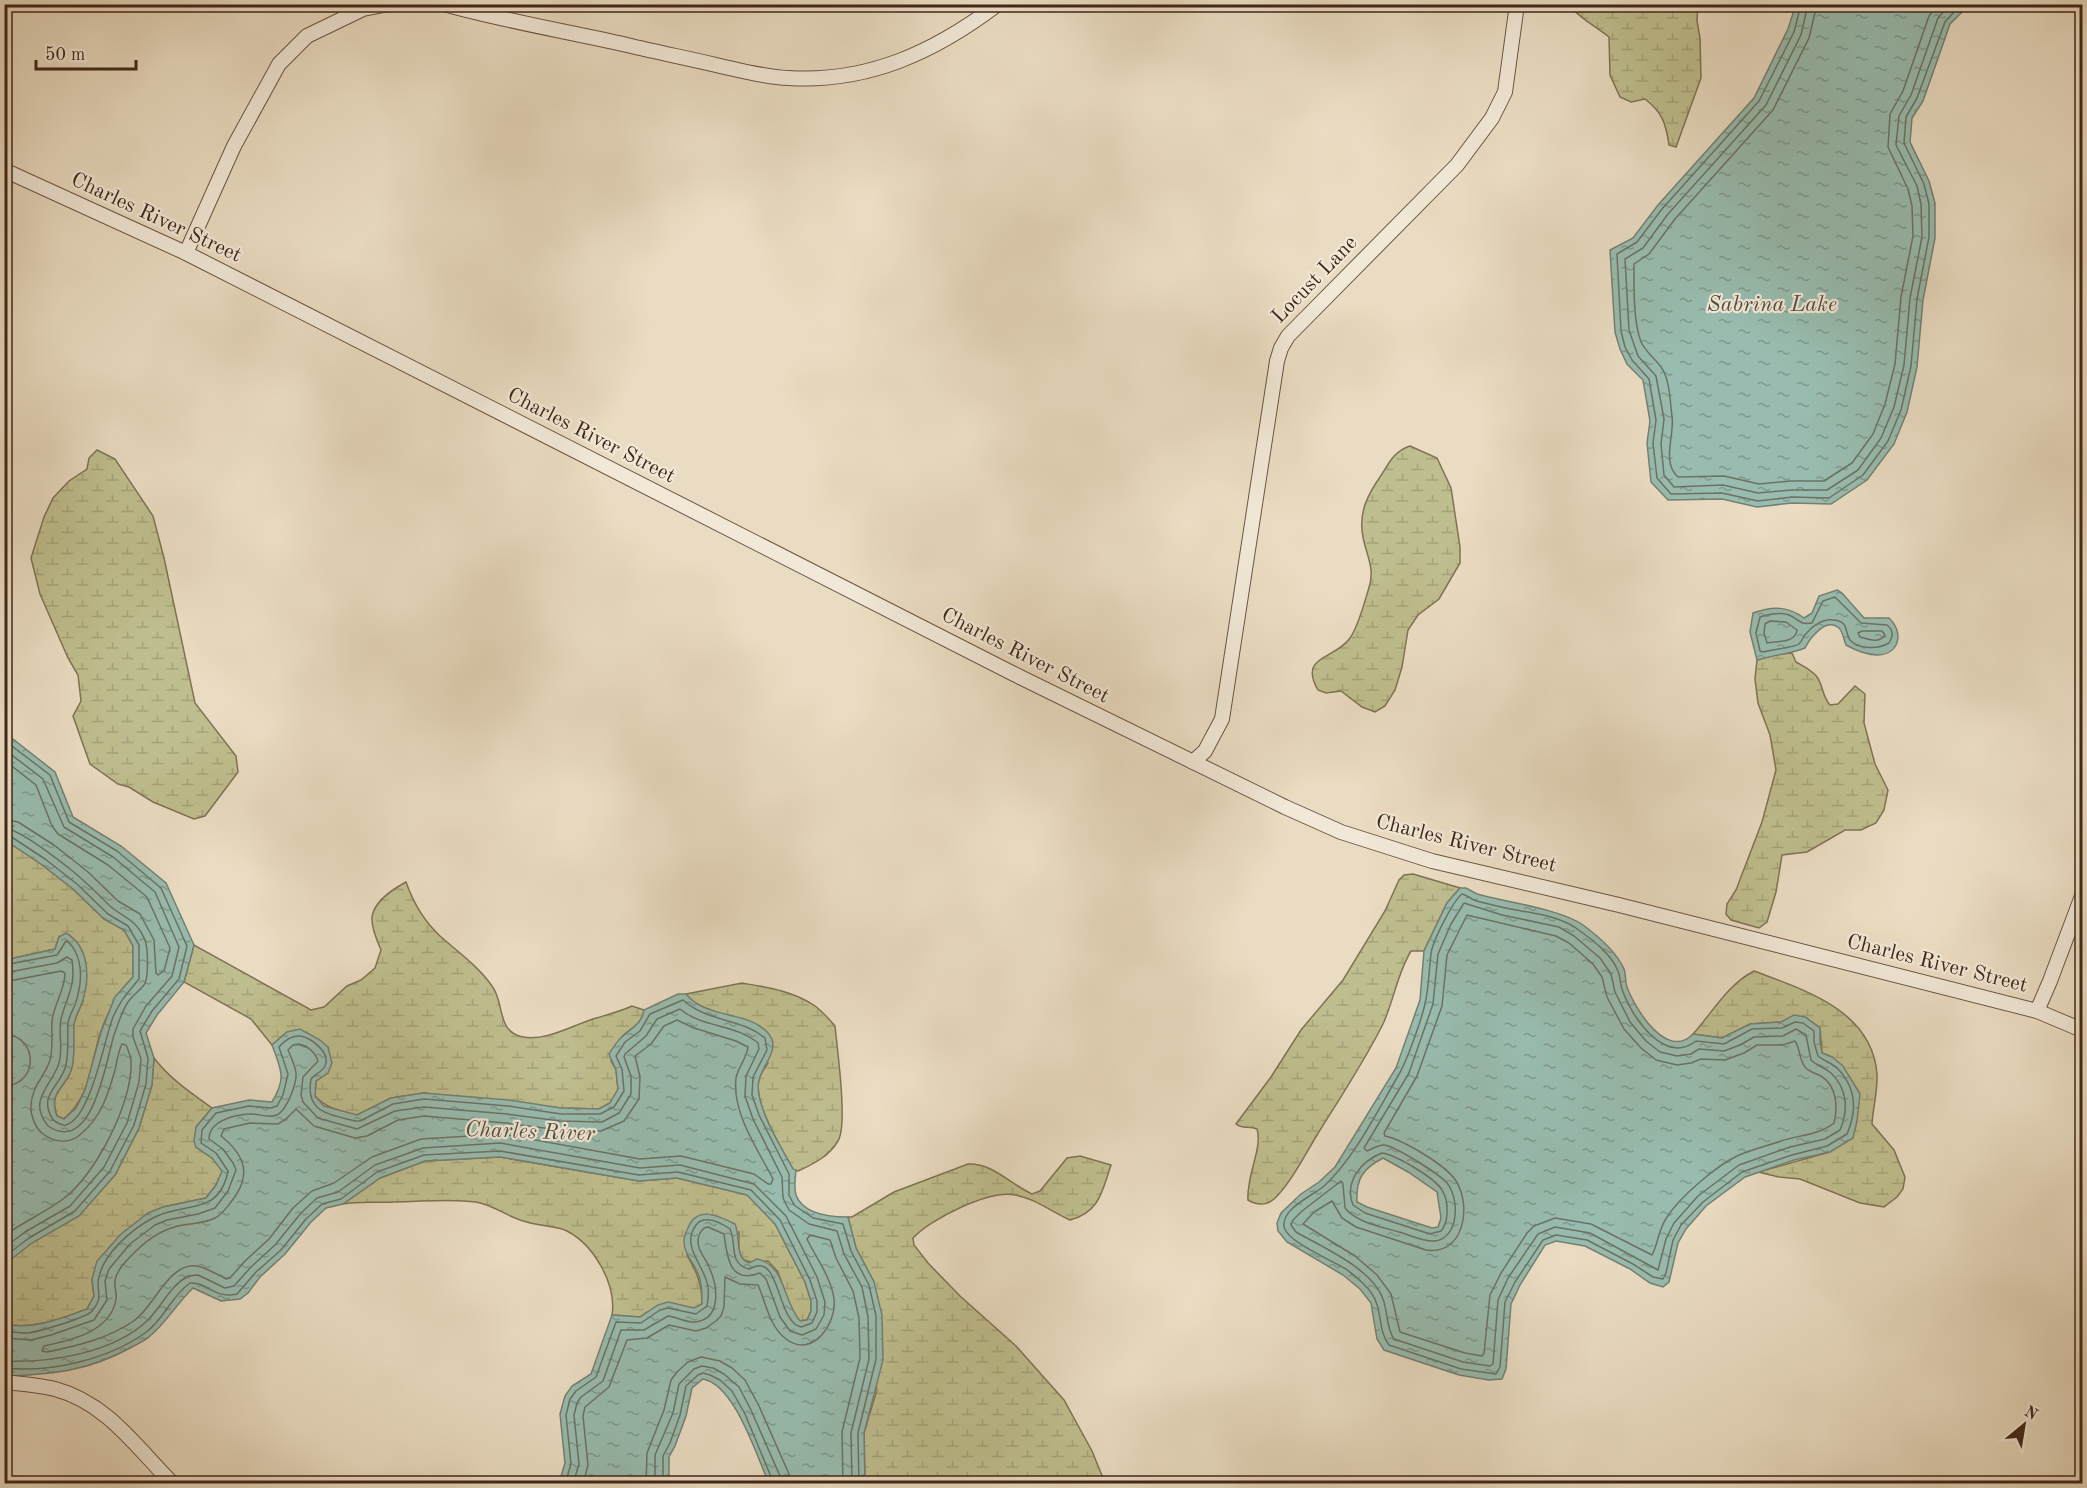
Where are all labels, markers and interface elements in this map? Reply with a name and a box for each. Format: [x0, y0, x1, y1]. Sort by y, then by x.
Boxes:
scale bar [36, 33, 136, 71]
text: 50 m [45, 46, 85, 64]
street label: Charles River Street [68, 169, 244, 267]
street label: Locust Lane [1268, 232, 1362, 328]
water label: Sabrina Lake [1707, 294, 1837, 316]
street label: Charles River Street [504, 385, 678, 487]
street label: Charles River Street [938, 605, 1112, 707]
street label: Charles River Street [1373, 811, 1559, 877]
street label: Charles River Street [1844, 931, 2030, 997]
water label: Charles River [465, 1119, 596, 1145]
north arrow [1994, 1395, 2054, 1455]
text: N [2021, 1404, 2040, 1424]

